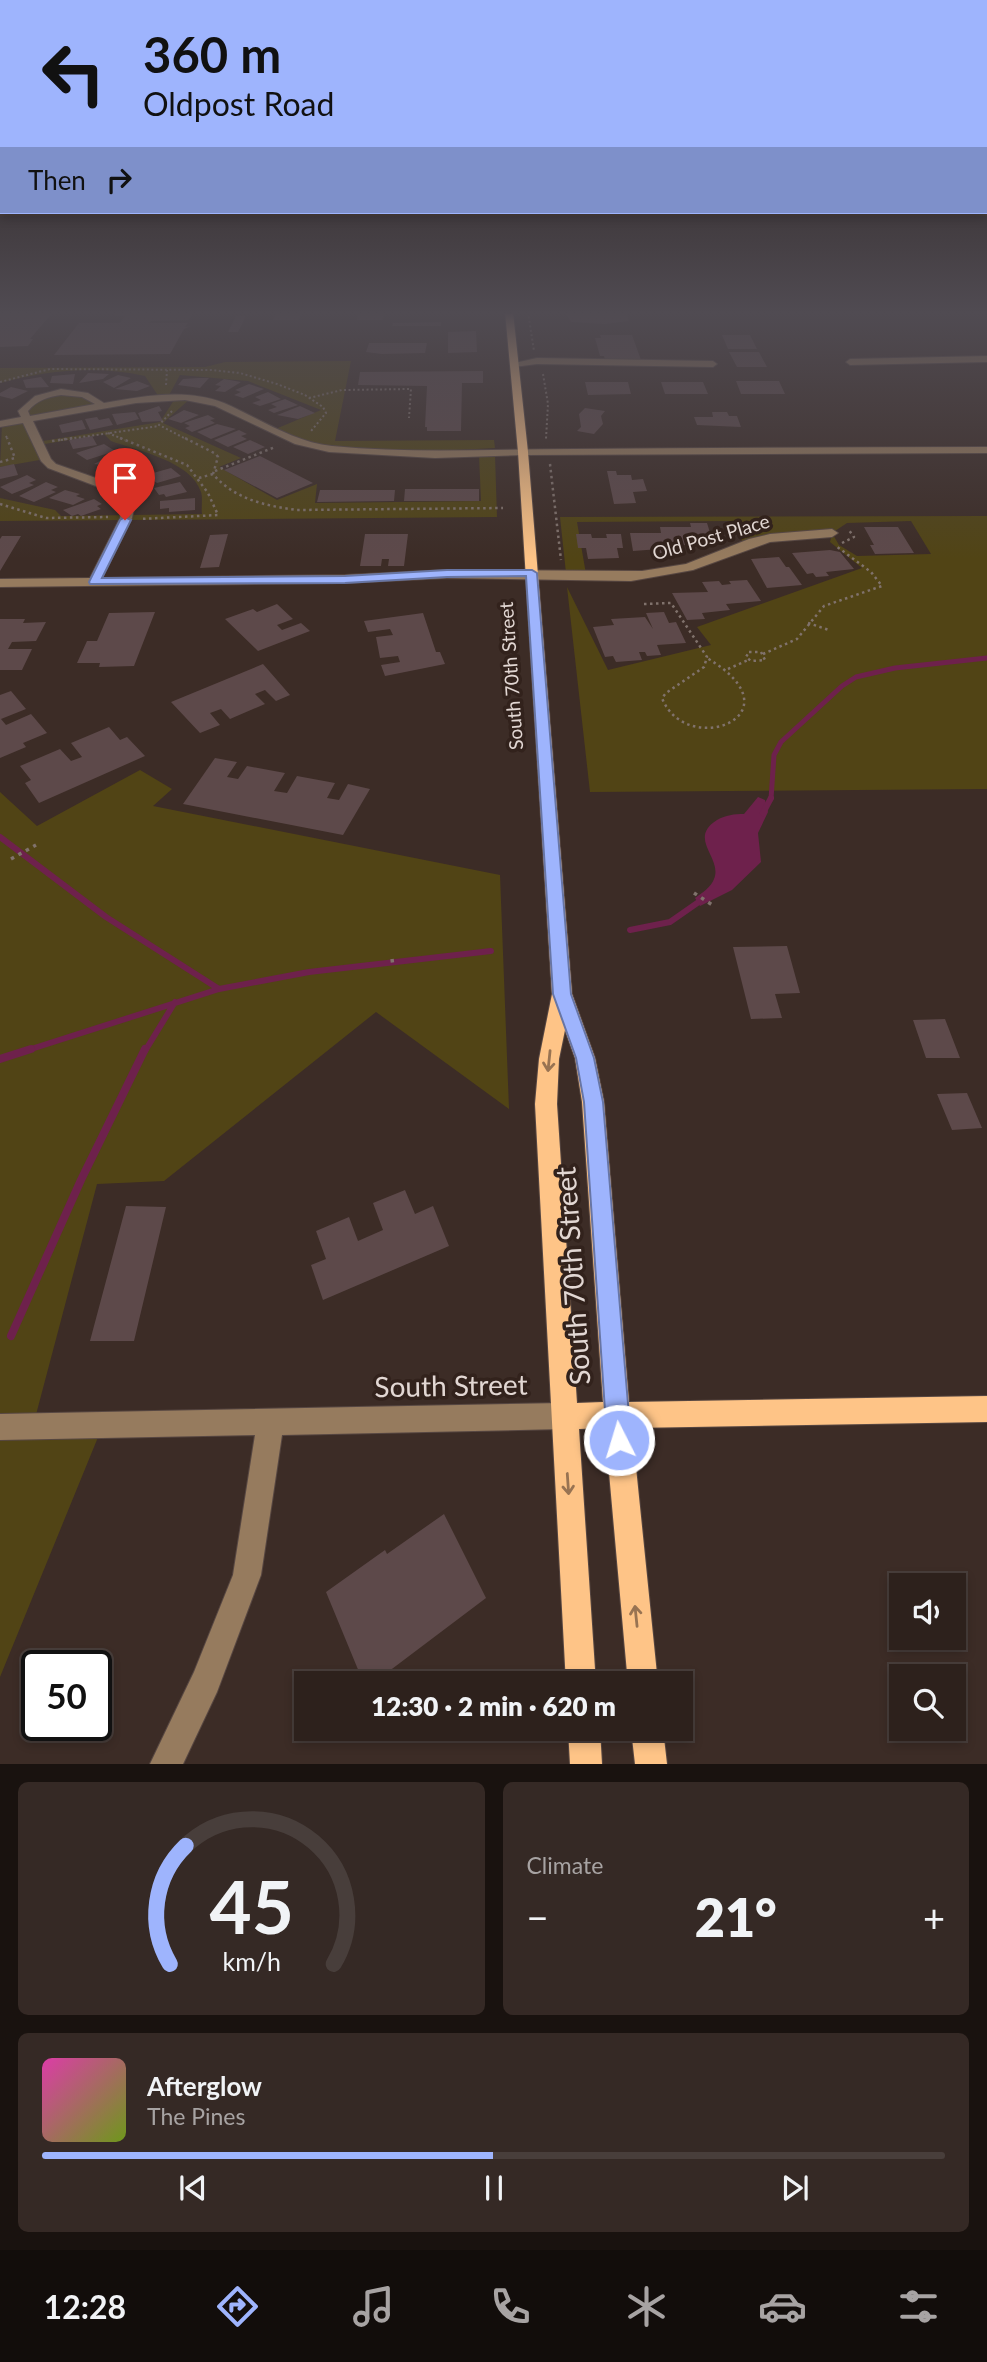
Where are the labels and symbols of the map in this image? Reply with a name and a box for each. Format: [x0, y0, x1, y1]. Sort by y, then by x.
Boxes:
pin [95, 448, 155, 520]
street label: Old Post Place [650, 509, 772, 564]
street label: South 70th Street [494, 601, 527, 751]
one-way arrow [543, 1049, 556, 1071]
street label: South 70th Street [547, 1166, 597, 1386]
street label: South Street [374, 1367, 528, 1403]
position arrow [582, 1403, 656, 1477]
one-way arrow [561, 1472, 574, 1495]
one-way arrow [630, 1605, 643, 1627]
speed limit sign: 50 [21, 1650, 112, 1741]

